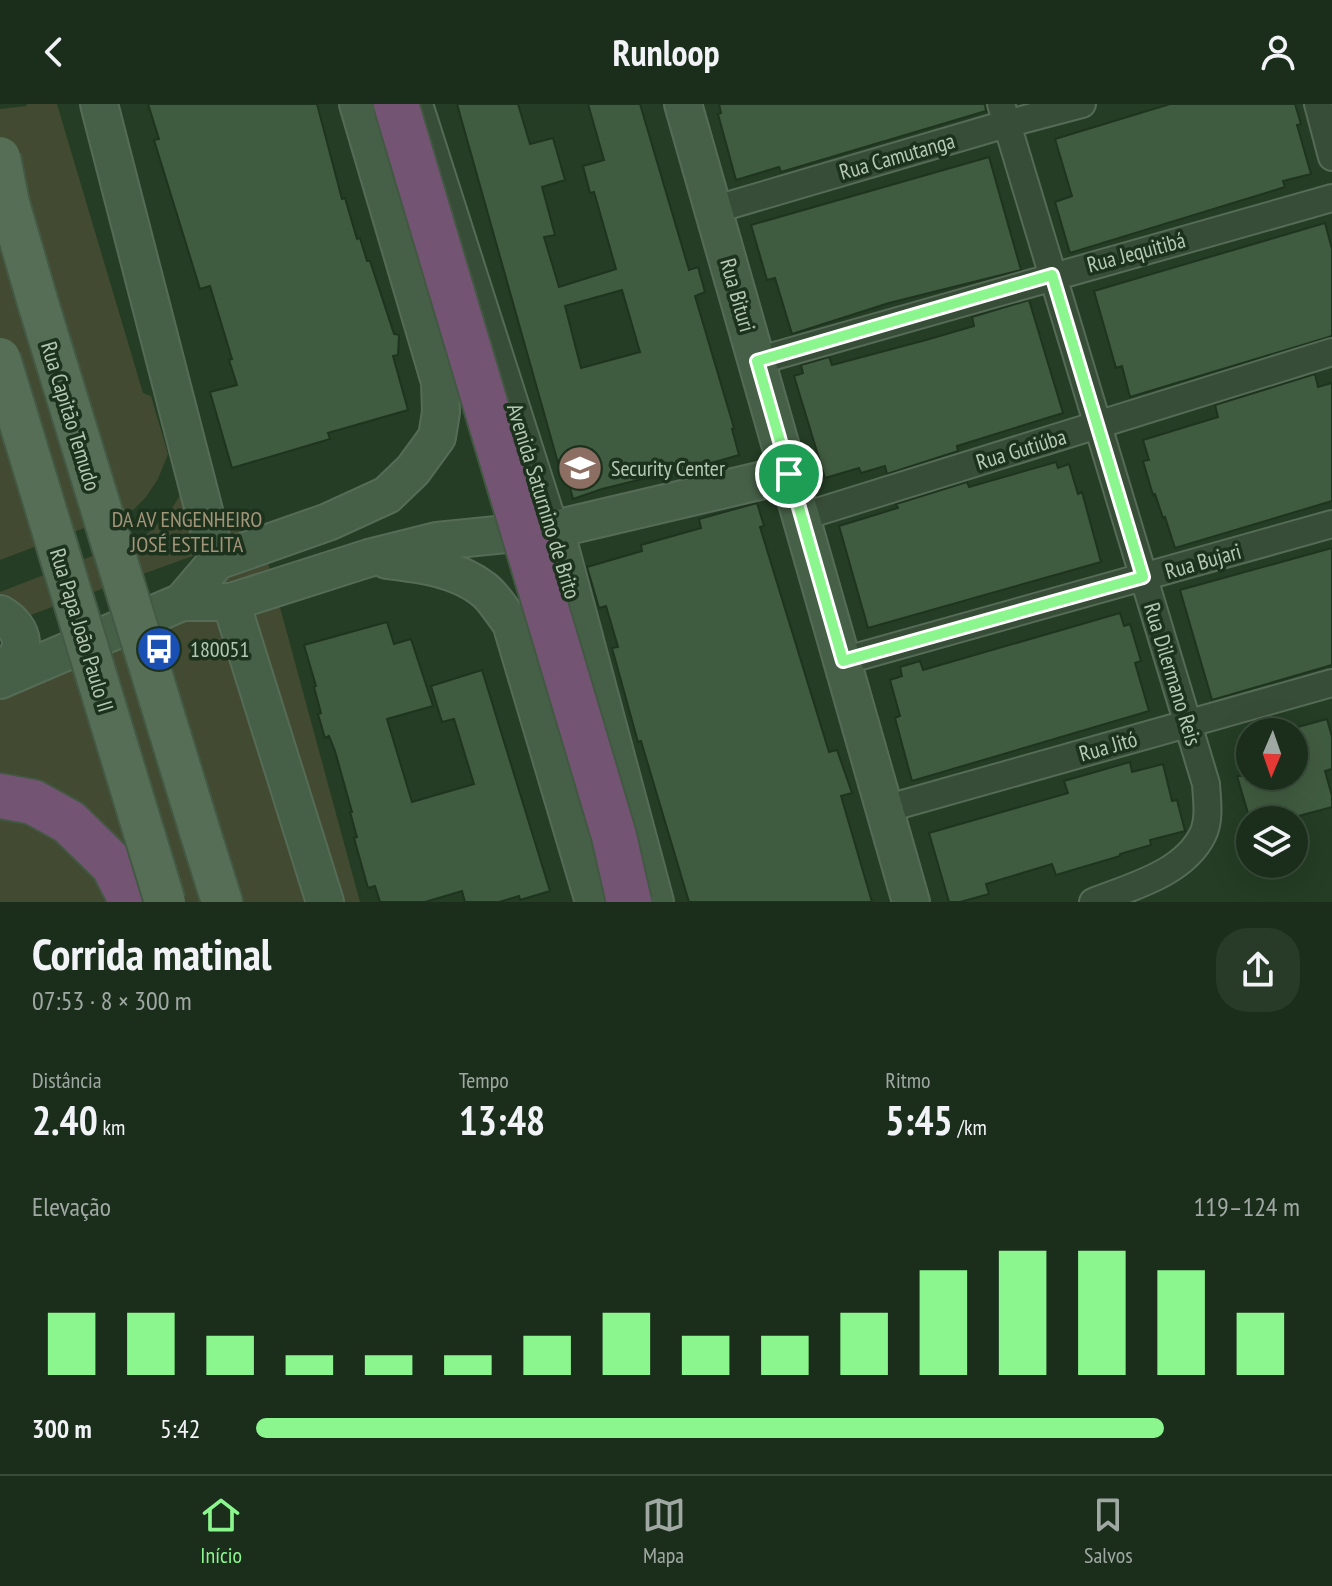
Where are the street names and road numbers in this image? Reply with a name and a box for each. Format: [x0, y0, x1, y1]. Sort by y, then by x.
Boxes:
street label: Rua Camutanga [836, 126, 958, 186]
street label: Rua Jequitibá [1084, 225, 1188, 279]
street label: Rua Bituri [714, 255, 762, 335]
street label: Rua Capitão Temudo [35, 338, 107, 494]
street label: Avenida Saturnino de Brito [501, 400, 587, 602]
street label: Rua Gutiúba [973, 422, 1069, 476]
street label: Rua Bujari [1162, 537, 1244, 585]
street label: Rua Papa João Paulo II [44, 545, 120, 715]
street label: Rua Dilermano Reis [1138, 599, 1208, 749]
street label: Rua Jitó [1076, 724, 1140, 768]

